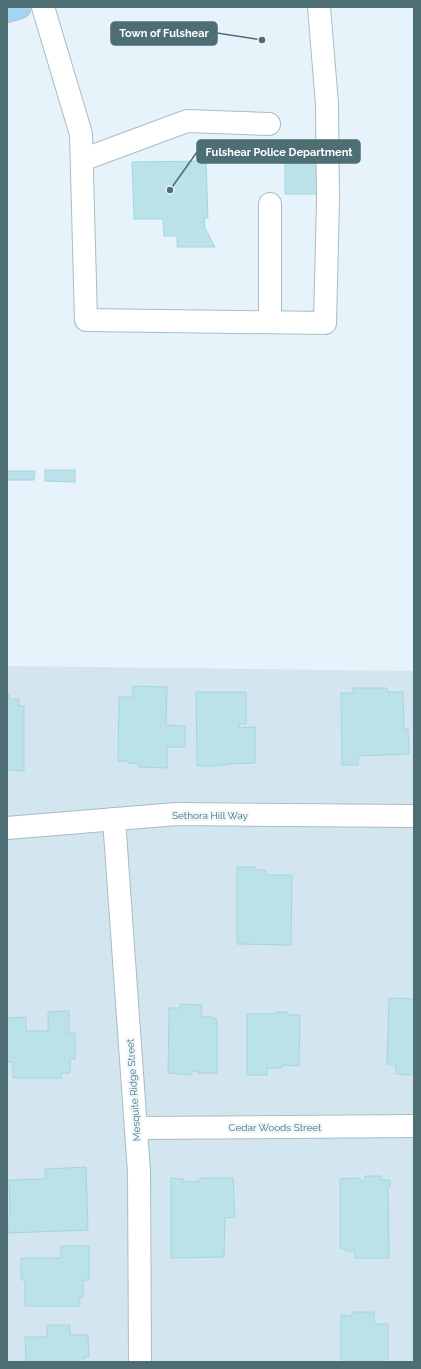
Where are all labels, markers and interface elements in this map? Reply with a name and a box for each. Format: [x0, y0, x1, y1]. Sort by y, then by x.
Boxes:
callout: Town of Fulshear [111, 22, 217, 45]
text: Town of Fulshear [119, 27, 209, 40]
callout: Fulshear Police Department [197, 140, 360, 163]
text: Fulshear Police Department [206, 146, 353, 159]
street label: Sethora Hill Way [172, 810, 249, 821]
street label: Mesquite Ridge Street [124, 1038, 143, 1142]
street label: Cedar Woods Street [229, 1122, 322, 1133]

